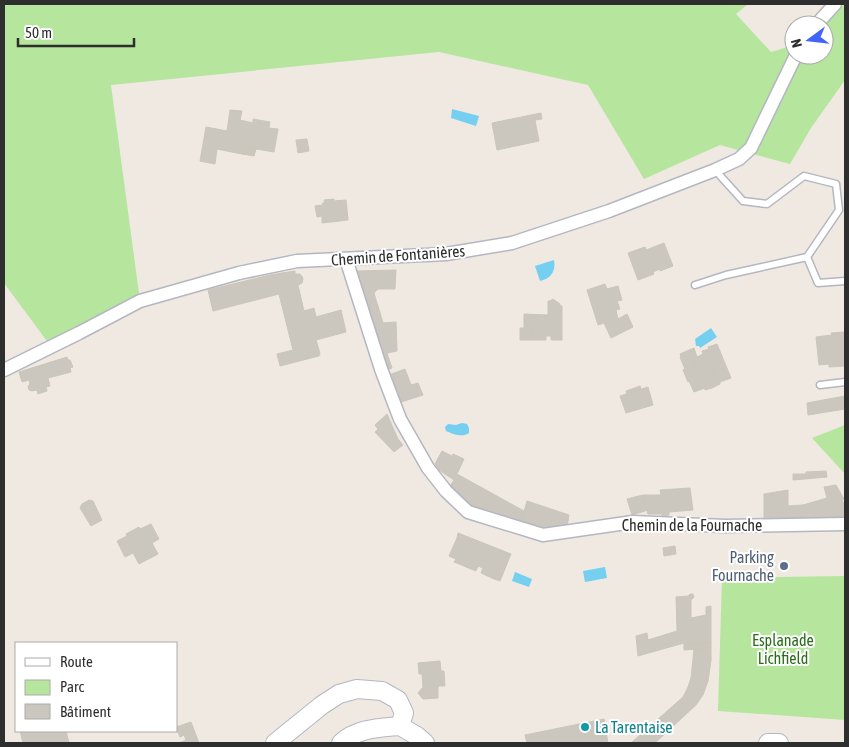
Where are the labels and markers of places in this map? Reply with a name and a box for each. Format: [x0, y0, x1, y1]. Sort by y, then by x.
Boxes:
place label: Parking Fournache [712, 548, 774, 584]
marker: Parking Fournache [778, 560, 790, 572]
place label: La Tarentaise [595, 718, 673, 736]
marker: La Tarentaise [579, 721, 591, 733]

